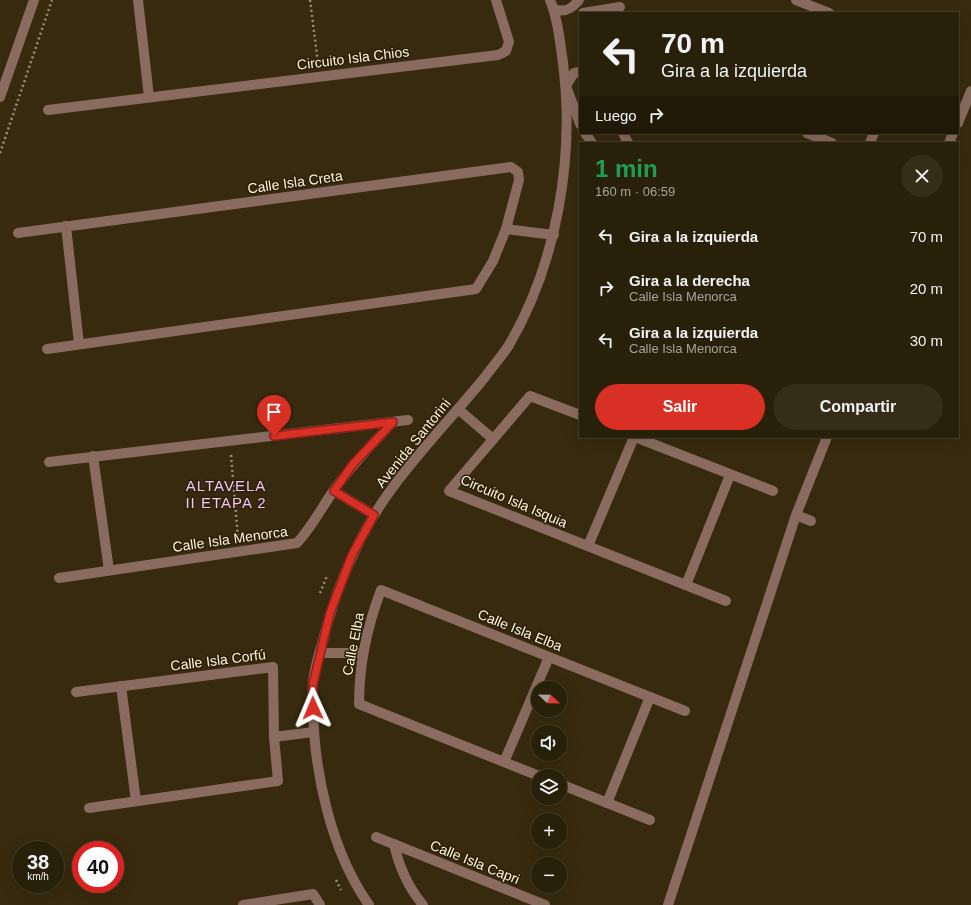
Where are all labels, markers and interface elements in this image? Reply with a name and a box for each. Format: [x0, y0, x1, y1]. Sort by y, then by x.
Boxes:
icon: left [595, 28, 647, 80]
text: 70 m [661, 28, 725, 59]
street label: Circuito Isla Chios [296, 43, 410, 73]
text: Gira a la izquierda [661, 61, 807, 81]
icon: right [645, 104, 667, 126]
text: Luego [595, 107, 637, 124]
text: 1 min [595, 155, 658, 182]
button: close [901, 155, 943, 197]
street label: Calle Isla Creta [247, 167, 344, 197]
text: 160 m · 06:59 [595, 184, 675, 199]
icon: left [595, 225, 617, 247]
text: Gira a la izquierda [629, 228, 758, 245]
text: 70 m [910, 228, 943, 245]
text: Gira a la derecha [629, 272, 750, 289]
icon: right [595, 277, 617, 299]
text: 20 m [910, 280, 943, 297]
text: Calle Isla Menorca [629, 289, 737, 304]
text: Gira a la izquierda [629, 324, 758, 341]
icon: left [595, 329, 617, 351]
text: 30 m [910, 332, 943, 349]
text: Calle Isla Menorca [629, 341, 737, 356]
button: Salir [595, 384, 765, 430]
button: Compartir [773, 384, 943, 430]
pin [257, 395, 291, 436]
street label: Avenida Santorini [372, 395, 454, 491]
icon: arrive [263, 401, 285, 423]
street label: Circuito Isla Isquia [458, 471, 570, 531]
district label: ALTAVELA II ETAPA 2 [185, 477, 267, 511]
street label: Calle Isla Menorca [171, 523, 289, 555]
street label: Calle Isla Elba [476, 606, 565, 654]
street label: Calle Elba [339, 611, 367, 677]
street label: Calle Isla Corfú [170, 646, 266, 674]
north arrow [531, 681, 567, 717]
map controls [531, 681, 567, 893]
position arrow [292, 687, 334, 729]
button: sound [531, 725, 567, 761]
button: layers [531, 769, 567, 805]
button: + [531, 813, 567, 849]
street label: Calle Isla Capri [428, 837, 522, 887]
speed limit sign: 40 [72, 841, 124, 893]
text: 38 [27, 851, 49, 873]
button: − [531, 857, 567, 893]
text: km/h [27, 871, 49, 882]

